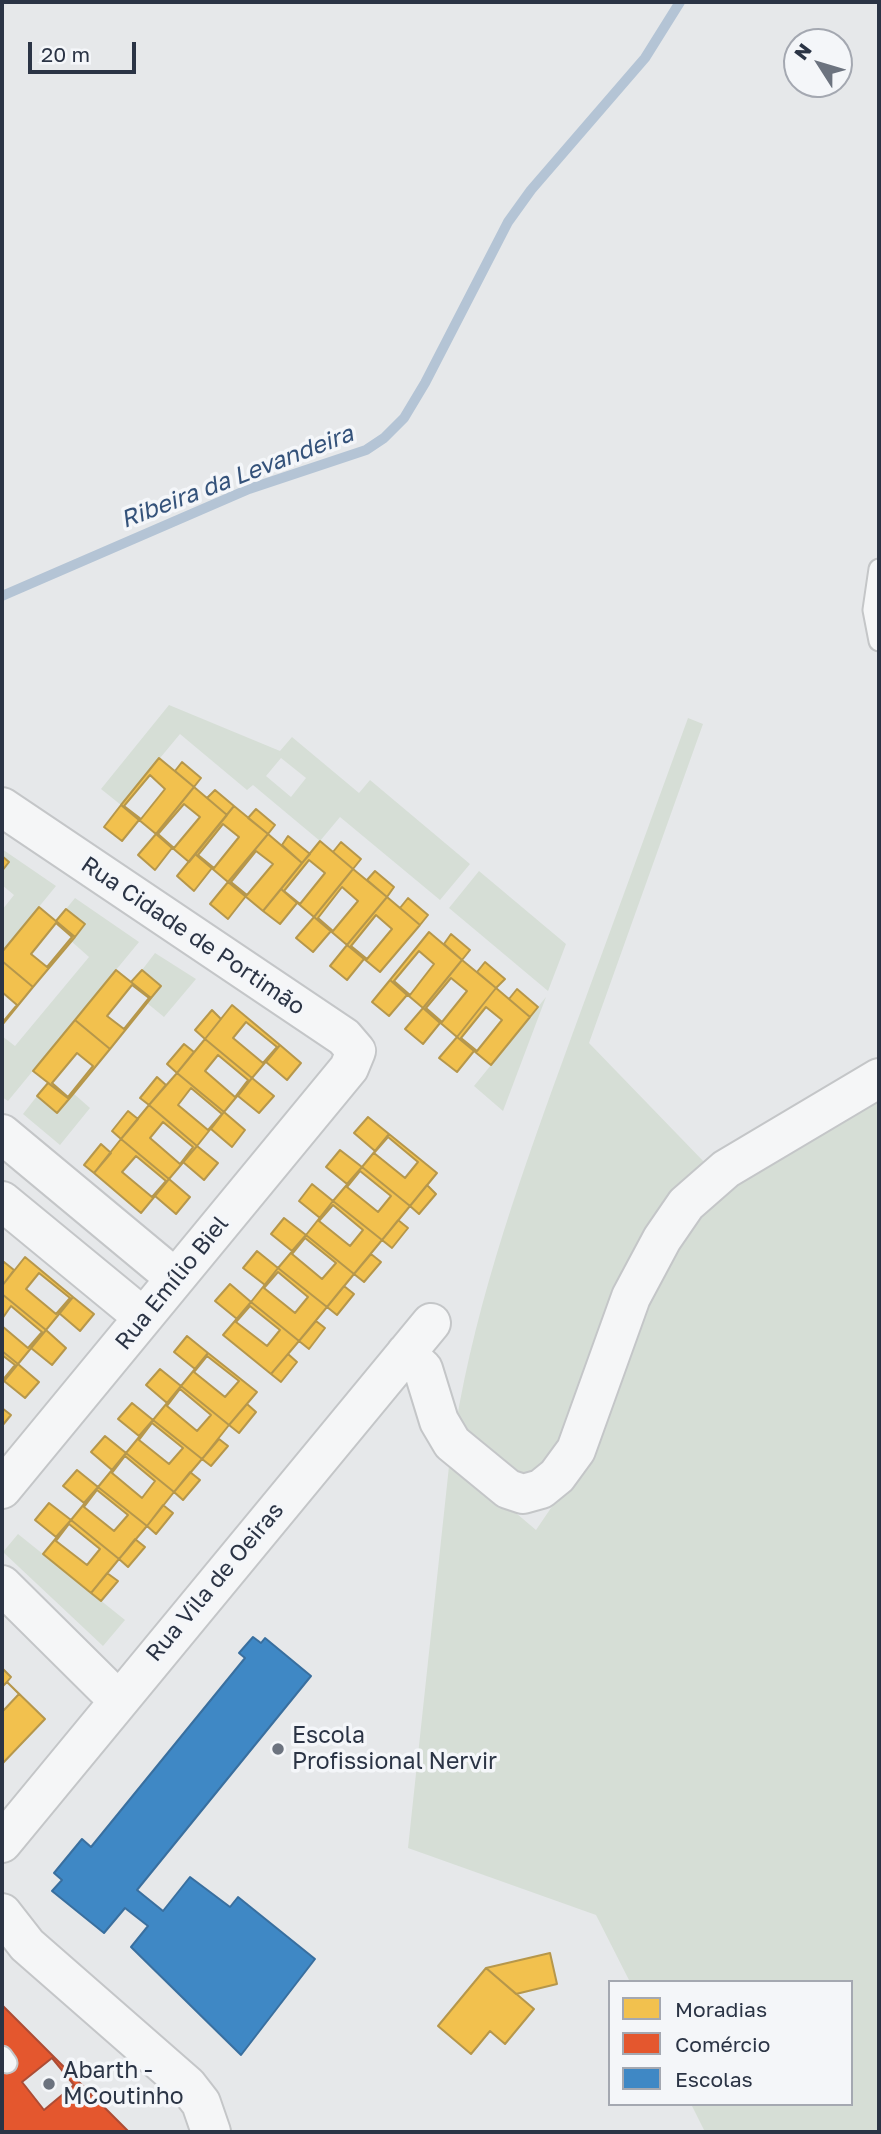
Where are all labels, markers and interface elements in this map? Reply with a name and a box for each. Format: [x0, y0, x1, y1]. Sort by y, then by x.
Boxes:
scale bar [32, 28, 140, 72]
north arrow [783, 28, 853, 98]
text: N [789, 39, 816, 64]
text: 20 m [41, 41, 90, 67]
water label: Ribeira da Levandeira [117, 419, 357, 535]
street label: Rua Cidade de Portimão [76, 851, 310, 1021]
street label: Rua Emílio Biel [110, 1211, 234, 1355]
street label: Rua Vila de Oeiras [140, 1497, 290, 1667]
place label: Escola Profissional Nervir [292, 1722, 497, 1776]
marker: Escola Profissional Nervir [270, 1741, 286, 1757]
legend [608, 1980, 853, 2106]
text: Moradias [675, 1996, 767, 2022]
text: Comércio [675, 2031, 770, 2057]
place label: Abarth - MCoutinho [63, 2057, 184, 2111]
text: Escolas [675, 2066, 753, 2092]
marker: Abarth - MCoutinho [41, 2076, 57, 2092]

